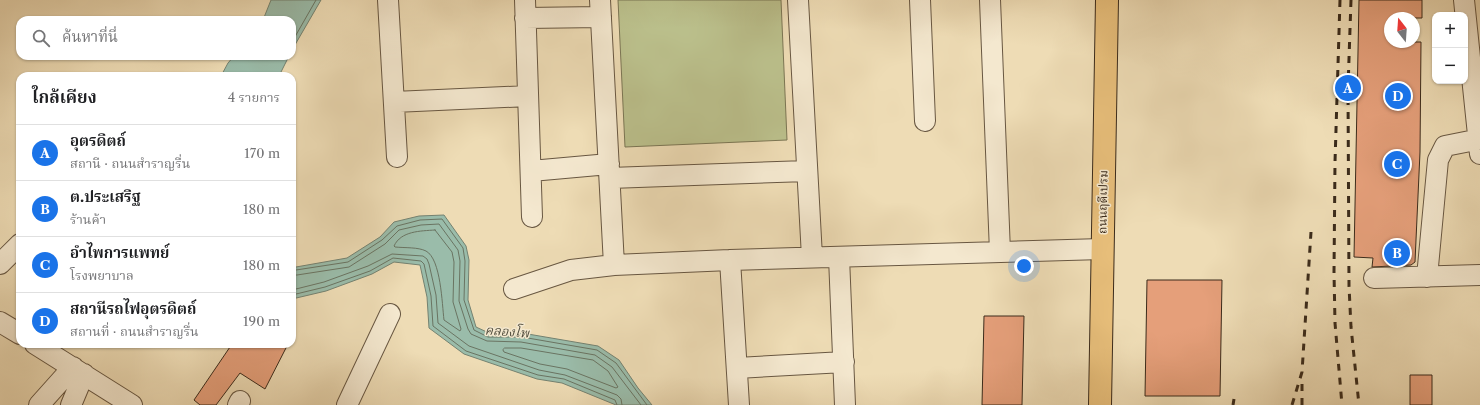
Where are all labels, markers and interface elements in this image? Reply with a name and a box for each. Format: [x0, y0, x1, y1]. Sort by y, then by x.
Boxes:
north arrow [1384, 12, 1420, 48]
map controls [1432, 12, 1468, 84]
button: + [1432, 12, 1468, 48]
search box [16, 16, 296, 60]
icon: search [30, 27, 52, 49]
text: ค้นหาที่นี่ [62, 27, 118, 46]
button: − [1432, 48, 1468, 84]
pin: A [1335, 73, 1361, 103]
pin: D [1385, 81, 1411, 111]
text: ใกล้เคียง [32, 87, 97, 107]
text: 4 รายการ [228, 89, 280, 105]
text: อุตรดิตถ์ [70, 131, 126, 150]
text: A [40, 145, 50, 161]
text: 170 m [244, 145, 280, 161]
pin: C [1384, 149, 1410, 179]
text: สถานี · ถนนสำราญรื่น [70, 155, 190, 171]
street label: ถนนฤดีเปรม [1094, 170, 1111, 234]
text: ต.ประเสริฐ [70, 187, 141, 206]
text: B [40, 201, 50, 217]
text: 180 m [243, 201, 280, 217]
text: ร้านค้า [70, 211, 106, 227]
pin: B [1384, 238, 1410, 268]
text: อำไพการแพทย์ [70, 243, 169, 262]
your location [1014, 256, 1034, 276]
text: C [40, 257, 50, 273]
text: 180 m [243, 257, 280, 273]
text: โรงพยาบาล [70, 267, 134, 283]
text: สถานีรถไฟอุตรดิตถ์ [70, 299, 196, 318]
text: D [39, 313, 51, 329]
text: 190 m [243, 313, 280, 329]
water label: คลองโพ [484, 320, 530, 341]
text: สถานที่ · ถนนสำราญรื่น [70, 323, 199, 339]

